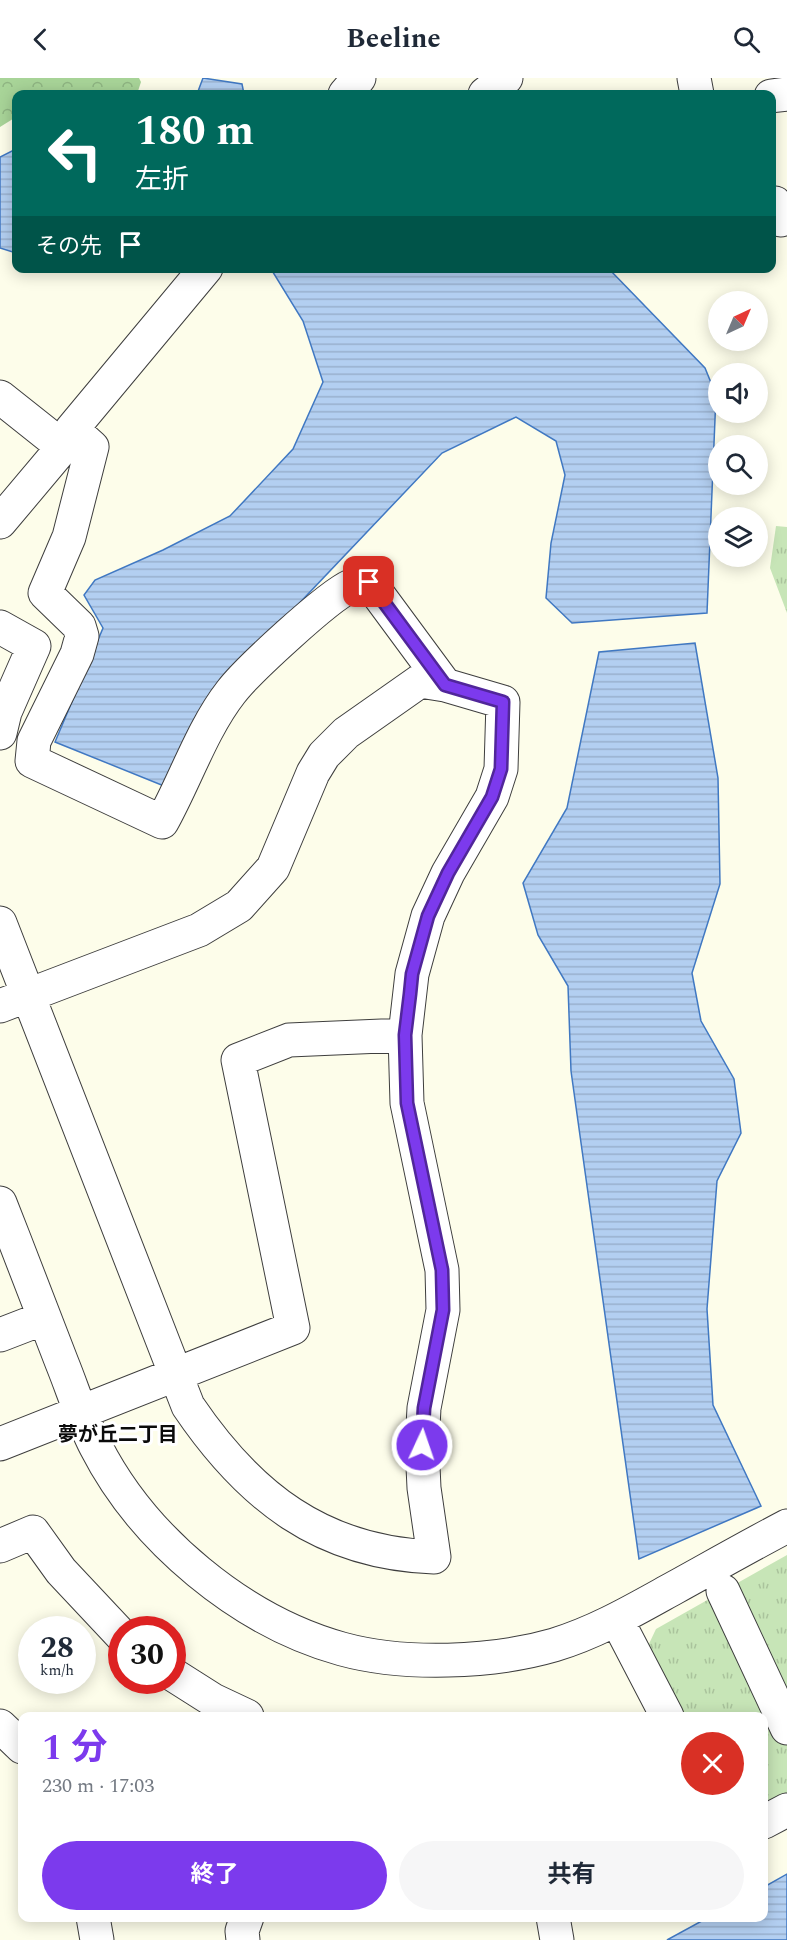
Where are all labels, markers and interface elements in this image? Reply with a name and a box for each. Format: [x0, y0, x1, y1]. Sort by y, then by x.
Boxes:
text: Beeline [346, 18, 441, 60]
icon: back [24, 23, 57, 56]
icon: search [730, 23, 763, 56]
text: 180 m [135, 100, 254, 163]
icon: left [36, 114, 114, 192]
text: 左折 [135, 159, 189, 201]
icon: arrive [114, 228, 147, 261]
text: その先 [36, 230, 102, 263]
north arrow [708, 291, 768, 351]
map controls [708, 291, 768, 567]
button: sound [708, 363, 768, 423]
button: search [708, 435, 768, 495]
button: layers [708, 507, 768, 567]
pin [343, 556, 394, 607]
icon: arrive [352, 565, 385, 598]
position arrow [390, 1413, 454, 1477]
district label: 夢が丘二丁目 [58, 1420, 178, 1450]
speed limit sign: 30 [108, 1616, 186, 1694]
text: 28 [40, 1625, 74, 1671]
text: km/h [40, 1659, 74, 1682]
text: 1 分 [42, 1721, 107, 1776]
button: close [681, 1732, 744, 1795]
text: 230 m · 17:03 [42, 1771, 154, 1801]
button: 終了 [42, 1841, 387, 1910]
button: 共有 [399, 1841, 744, 1910]

